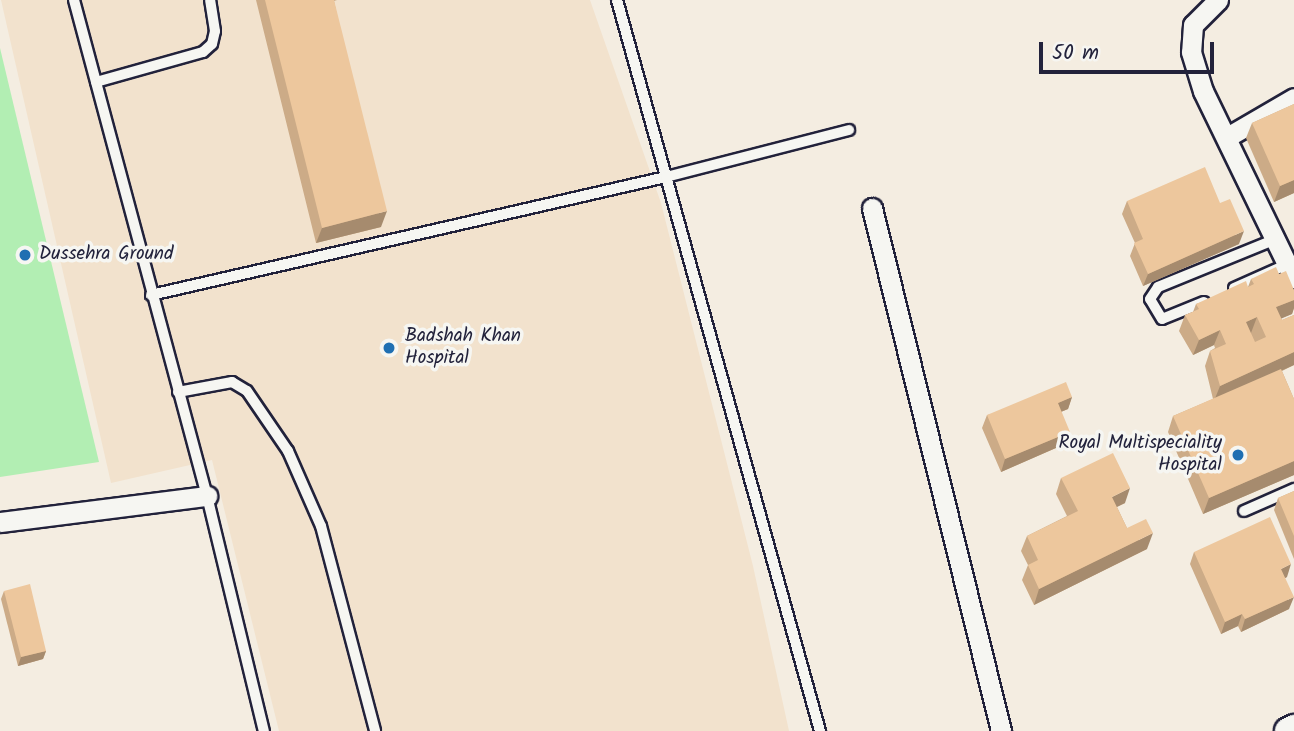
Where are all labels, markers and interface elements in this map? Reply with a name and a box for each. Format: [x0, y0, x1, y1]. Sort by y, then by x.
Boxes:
scale bar [1042, 28, 1217, 72]
text: 50 m [1052, 37, 1099, 70]
place label: Dussehra Ground [39, 244, 173, 266]
marker: Dussehra Ground [17, 247, 33, 263]
place label: Badshah Khan Hospital [405, 326, 521, 370]
marker: Badshah Khan Hospital [379, 338, 399, 358]
place label: Royal Multispeciality Hospital [1058, 433, 1222, 477]
marker: Royal Multispeciality Hospital [1228, 445, 1248, 465]

